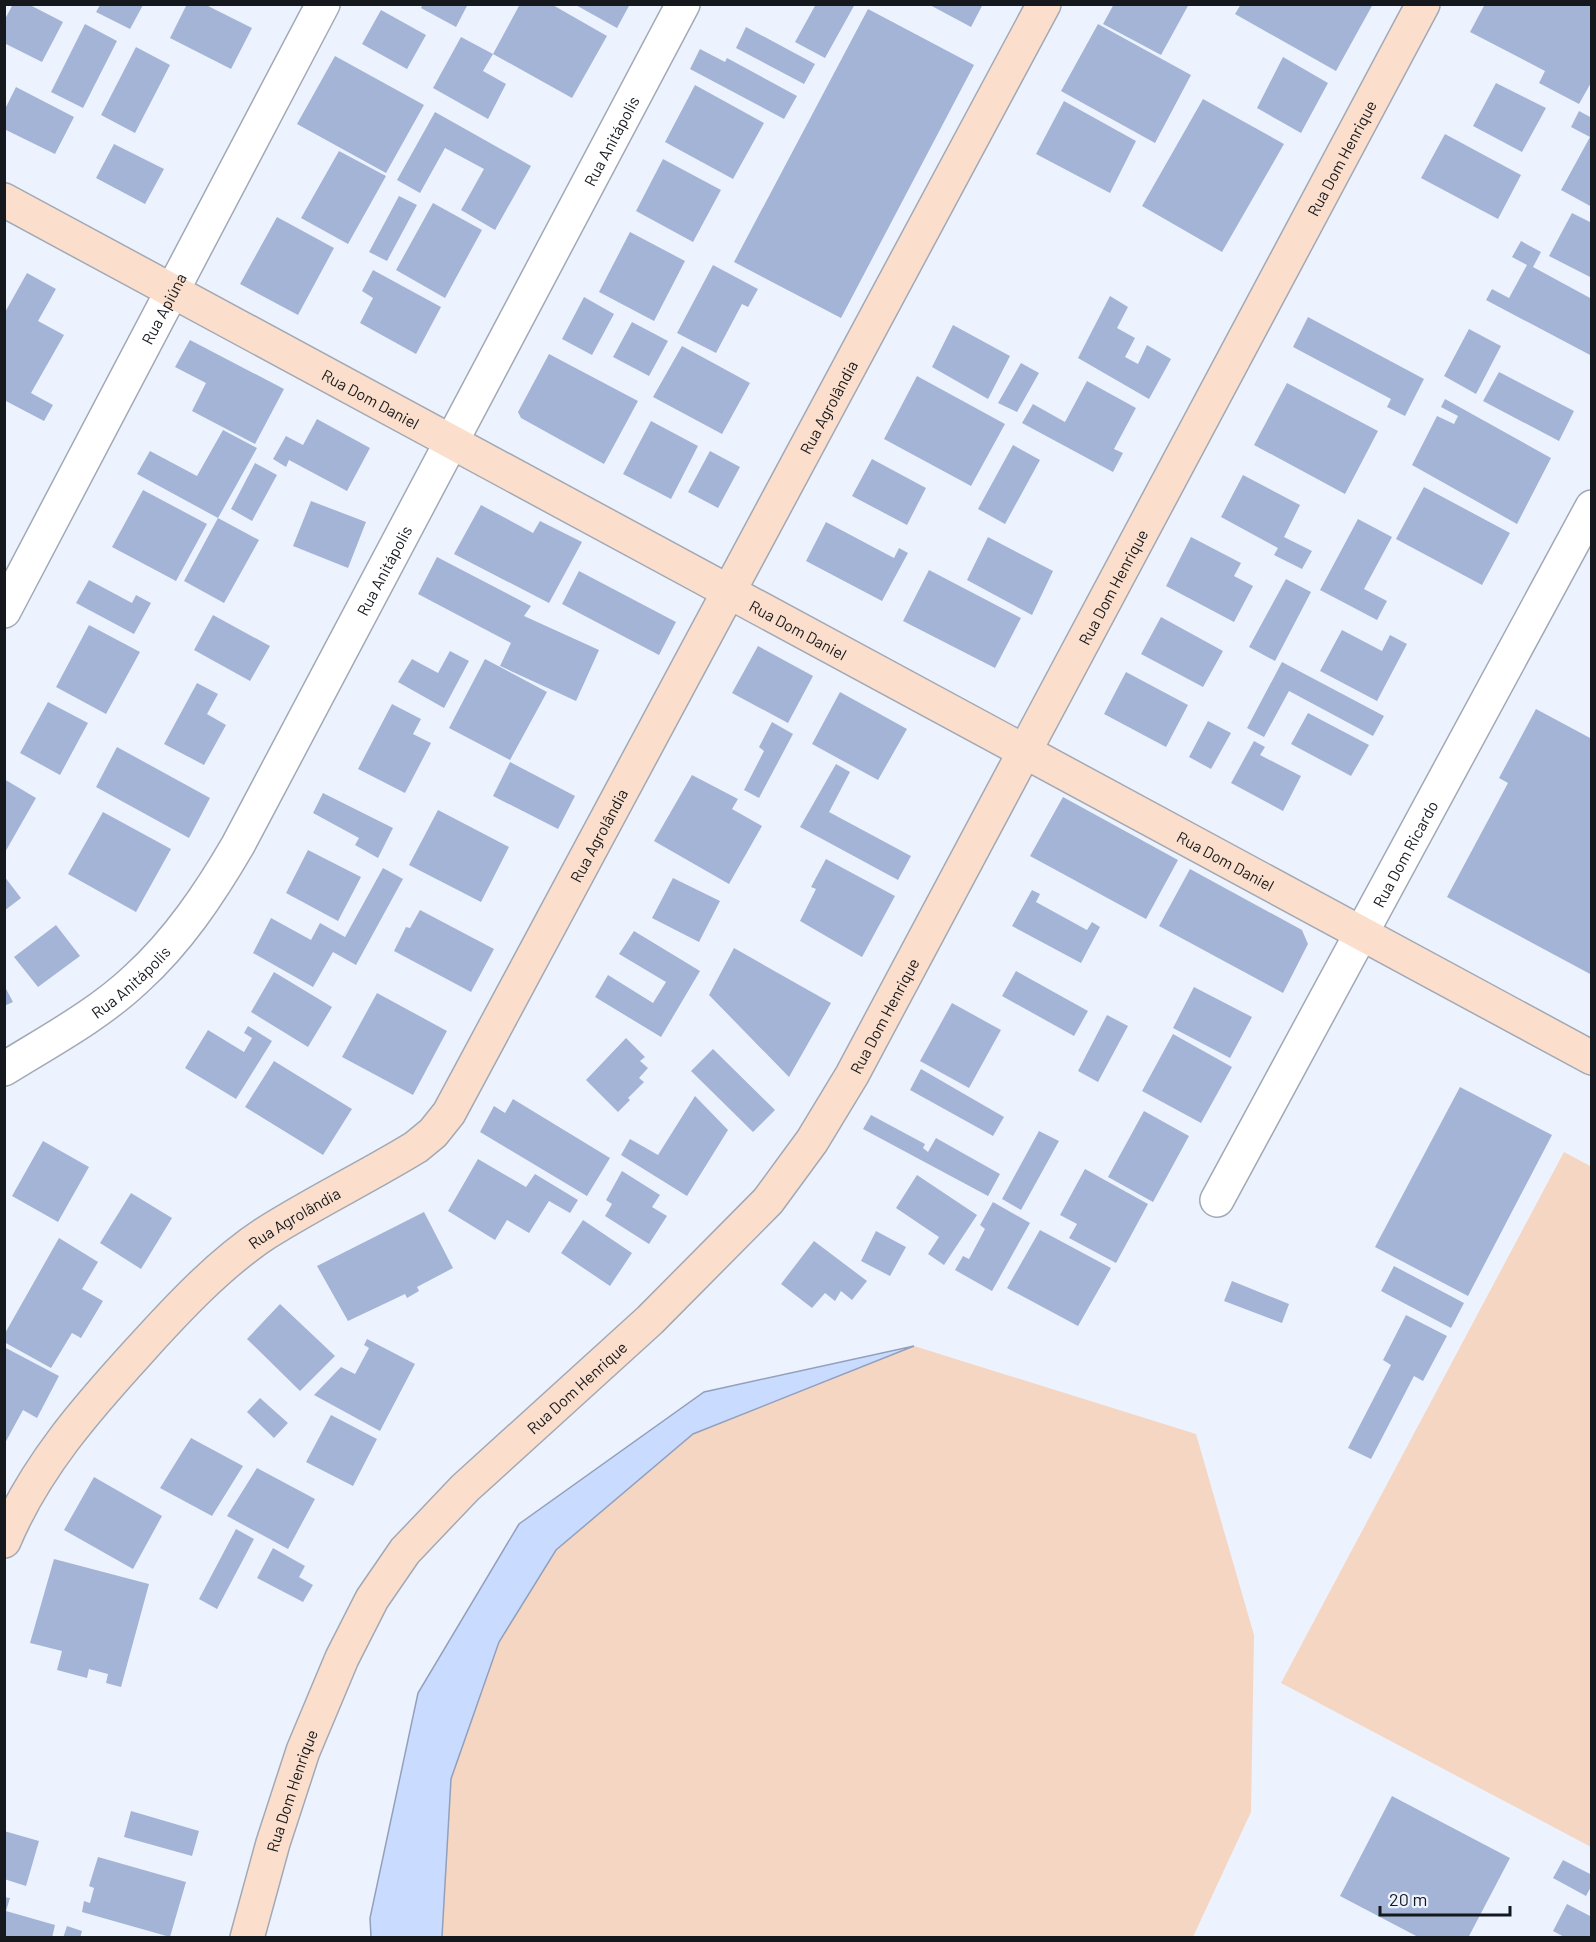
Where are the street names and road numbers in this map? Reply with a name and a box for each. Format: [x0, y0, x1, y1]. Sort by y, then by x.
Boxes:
street label: Rua Anitápolis [579, 92, 642, 189]
street label: Rua Dom Henrique [1302, 97, 1380, 219]
street label: Rua Apiúna [137, 269, 190, 347]
street label: Rua Agrolândia [795, 357, 861, 457]
street label: Rua Dom Daniel [319, 364, 423, 432]
street label: Rua Anitápolis [352, 522, 415, 618]
street label: Rua Dom Henrique [1074, 526, 1151, 648]
street label: Rua Dom Daniel [747, 595, 850, 663]
street label: Rua Agrolândia [565, 785, 631, 885]
street label: Rua Dom Ricardo [1368, 797, 1441, 910]
street label: Rua Dom Daniel [1174, 826, 1278, 894]
street label: Rua Anitápolis [87, 942, 174, 1021]
street label: Rua Dom Henrique [845, 954, 922, 1077]
street label: Rua Agrolândia [244, 1183, 343, 1252]
street label: Rua Dom Henrique [522, 1337, 630, 1437]
street label: Rua Dom Henrique [262, 1726, 321, 1854]

